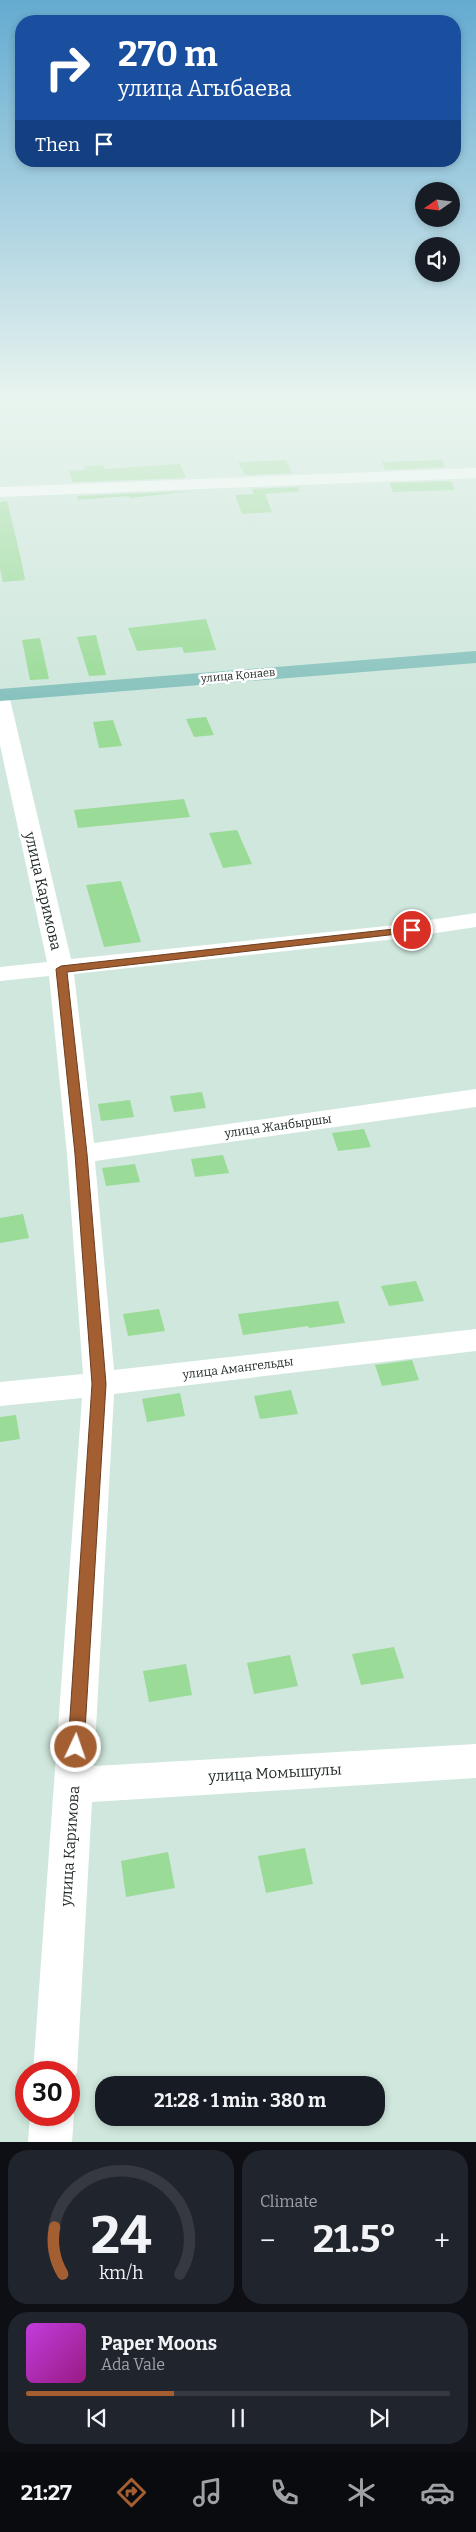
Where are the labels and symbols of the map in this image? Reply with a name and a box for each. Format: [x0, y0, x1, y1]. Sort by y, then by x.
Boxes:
north arrow [415, 182, 460, 228]
street label: улица Қонаев [199, 666, 276, 685]
street label: улица Каримова [20, 829, 65, 952]
pin [391, 909, 433, 951]
street label: улица Жанбыршы [223, 1111, 333, 1141]
street label: улица Амангельды [181, 1354, 294, 1382]
position arrow [49, 1720, 101, 1772]
street label: улица Момышулы [207, 1761, 342, 1786]
street label: улица Каримова [57, 1785, 83, 1908]
speed limit sign: 30 [15, 2061, 80, 2126]

